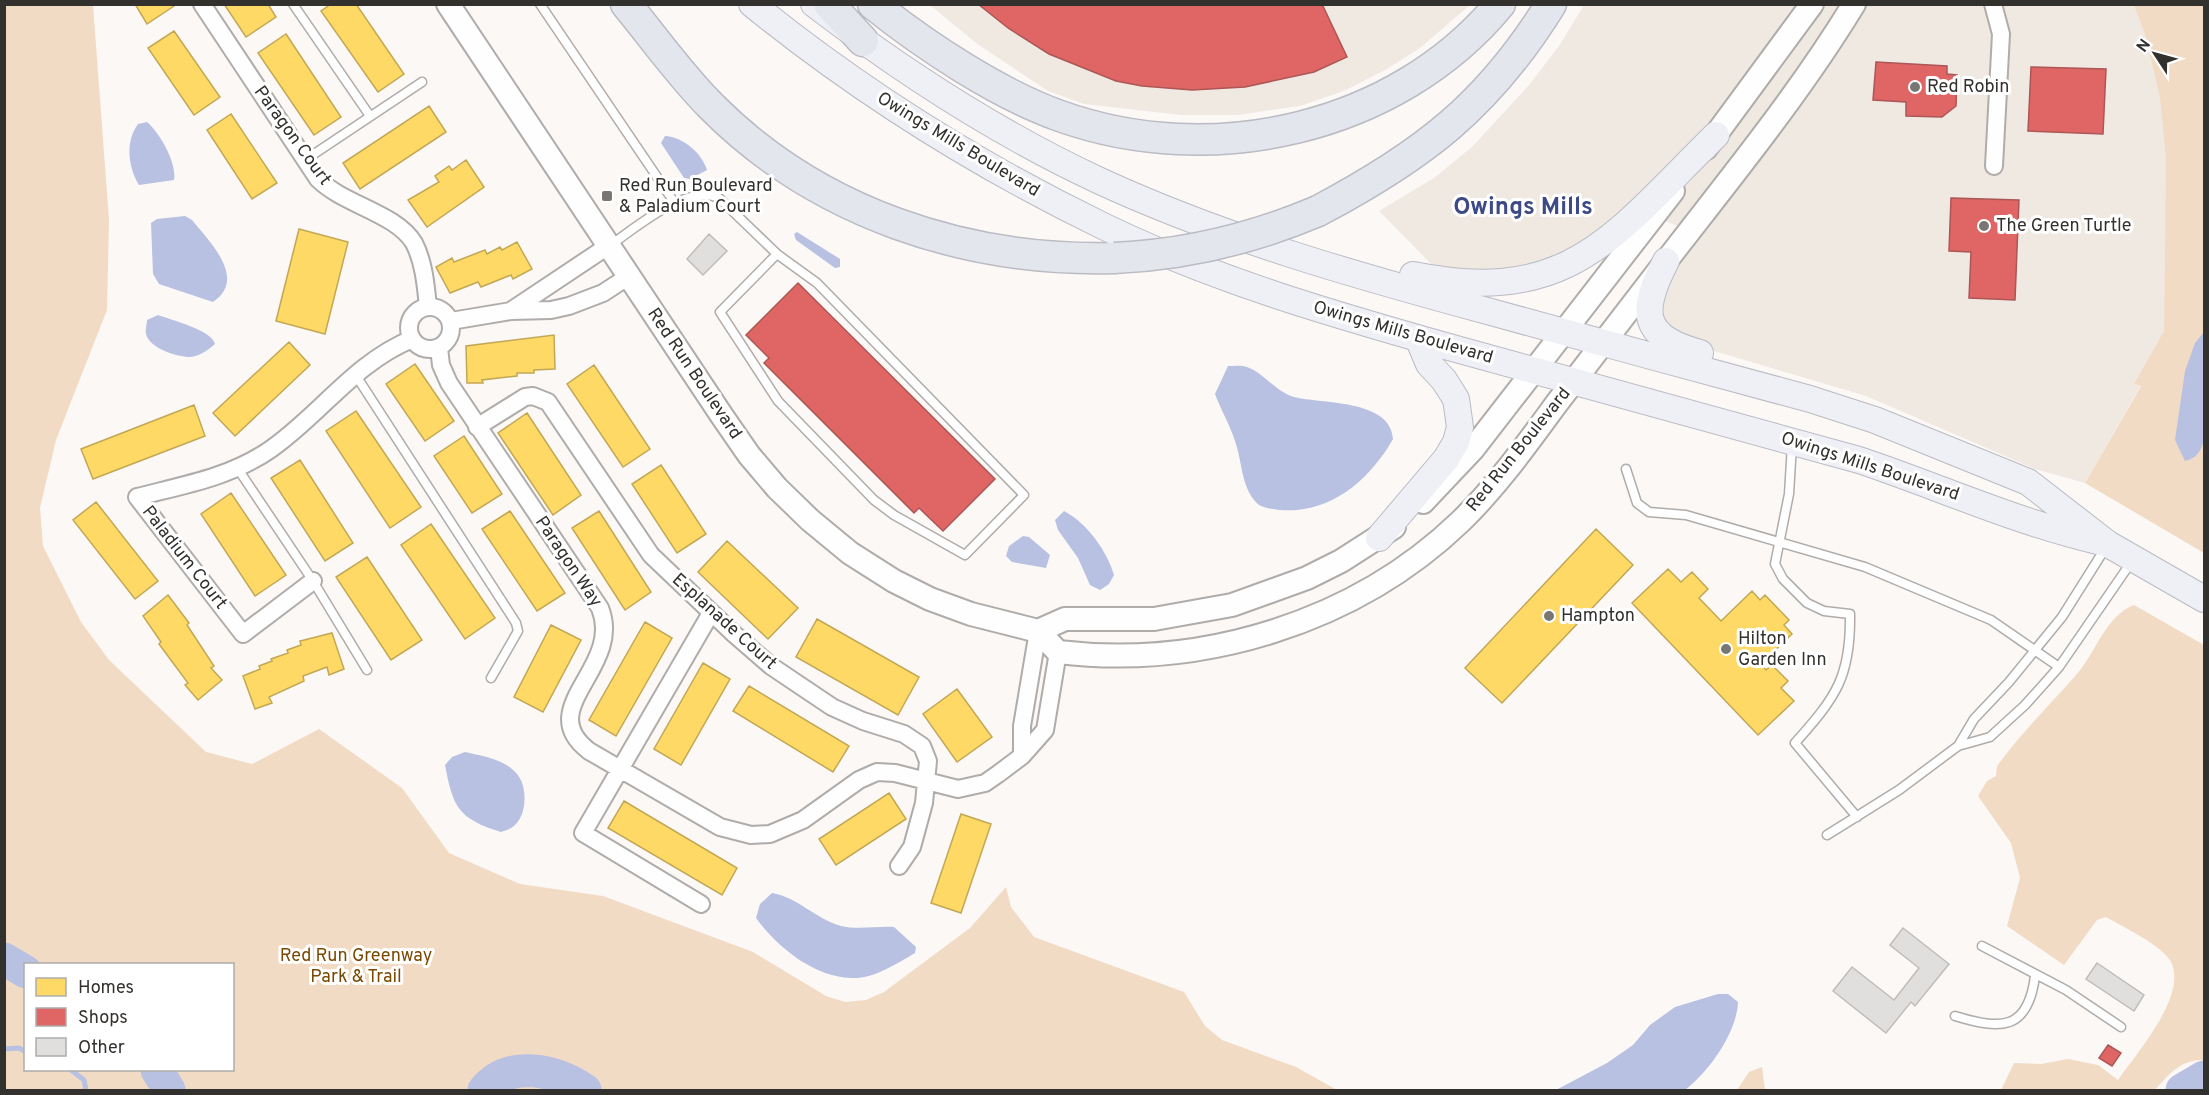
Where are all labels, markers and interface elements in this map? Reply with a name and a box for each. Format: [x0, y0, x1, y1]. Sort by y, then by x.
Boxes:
north arrow [2125, 24, 2185, 84]
text: N [2133, 36, 2156, 57]
place label: Red Robin [1927, 76, 2009, 99]
marker: Red Robin [1908, 80, 1922, 94]
street label: Paragon Court [248, 82, 336, 190]
street label: Owings Mills Boulevard [872, 87, 1044, 203]
place label: Red Run Boulevard & Paladium Court [619, 175, 773, 219]
marker: Red Run Boulevard & Paladium Court [600, 189, 614, 203]
district label: Owings Mills [1453, 193, 1593, 223]
place label: The Green Turtle [1996, 215, 2131, 238]
marker: The Green Turtle [1977, 219, 1991, 233]
street label: Owings Mills Boulevard [1310, 296, 1496, 370]
street label: Red Run Boulevard [642, 304, 746, 444]
street label: Red Run Boulevard [1462, 383, 1576, 517]
street label: Owings Mills Boulevard [1778, 427, 1962, 507]
street label: Paladium Court [136, 501, 232, 615]
street label: Paragon Way [529, 512, 607, 612]
street label: Esplanade Court [667, 569, 781, 675]
place label: Hampton [1561, 605, 1635, 628]
marker: Hampton [1542, 609, 1556, 623]
place label: Hilton Garden Inn [1738, 628, 1827, 672]
marker: Hilton Garden Inn [1719, 642, 1733, 656]
park label: Red Run Greenway Park & Trail [280, 945, 432, 989]
legend [24, 963, 234, 1071]
text: Homes [78, 977, 134, 1000]
text: Shops [78, 1007, 128, 1030]
text: Other [78, 1037, 125, 1060]

